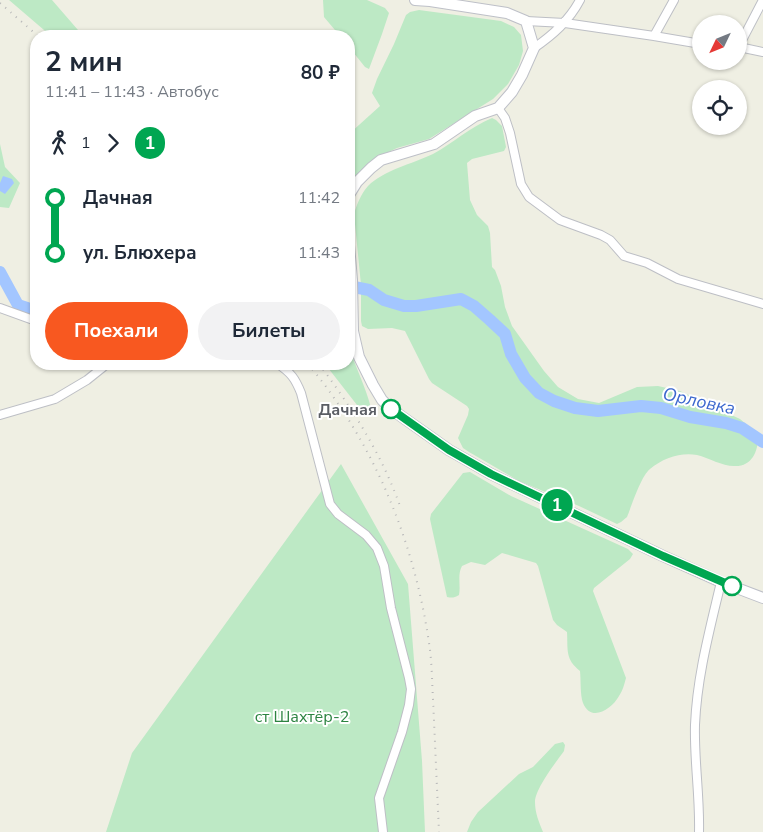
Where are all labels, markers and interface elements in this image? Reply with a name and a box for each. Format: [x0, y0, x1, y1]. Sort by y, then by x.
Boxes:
north arrow [692, 15, 748, 70]
map controls [692, 15, 747, 135]
text: 2 мин [45, 43, 122, 81]
text: 80 ₽ [301, 60, 340, 86]
button: locate [692, 80, 747, 135]
text: 11:41 – 11:43 · Автобус [45, 81, 219, 103]
icon: walk [45, 129, 73, 157]
icon: forward [99, 129, 127, 157]
text: 1 [145, 131, 155, 155]
text: 1 [81, 132, 91, 154]
text: Дачная [83, 185, 153, 211]
text: 11:42 [298, 187, 340, 209]
text: ул. Блюхера [83, 240, 197, 266]
text: 11:43 [298, 242, 340, 264]
button: Поехали [45, 302, 188, 360]
button: Билеты [198, 302, 340, 360]
water label: Орловка [660, 382, 738, 420]
place label: Дачная [318, 399, 377, 421]
marker: Дачная [381, 399, 401, 419]
line badge: 1 [541, 489, 573, 521]
text: 1 [552, 493, 562, 517]
unlabelled marker [722, 576, 742, 596]
park label: ст Шахтёр-2 [255, 706, 349, 728]

